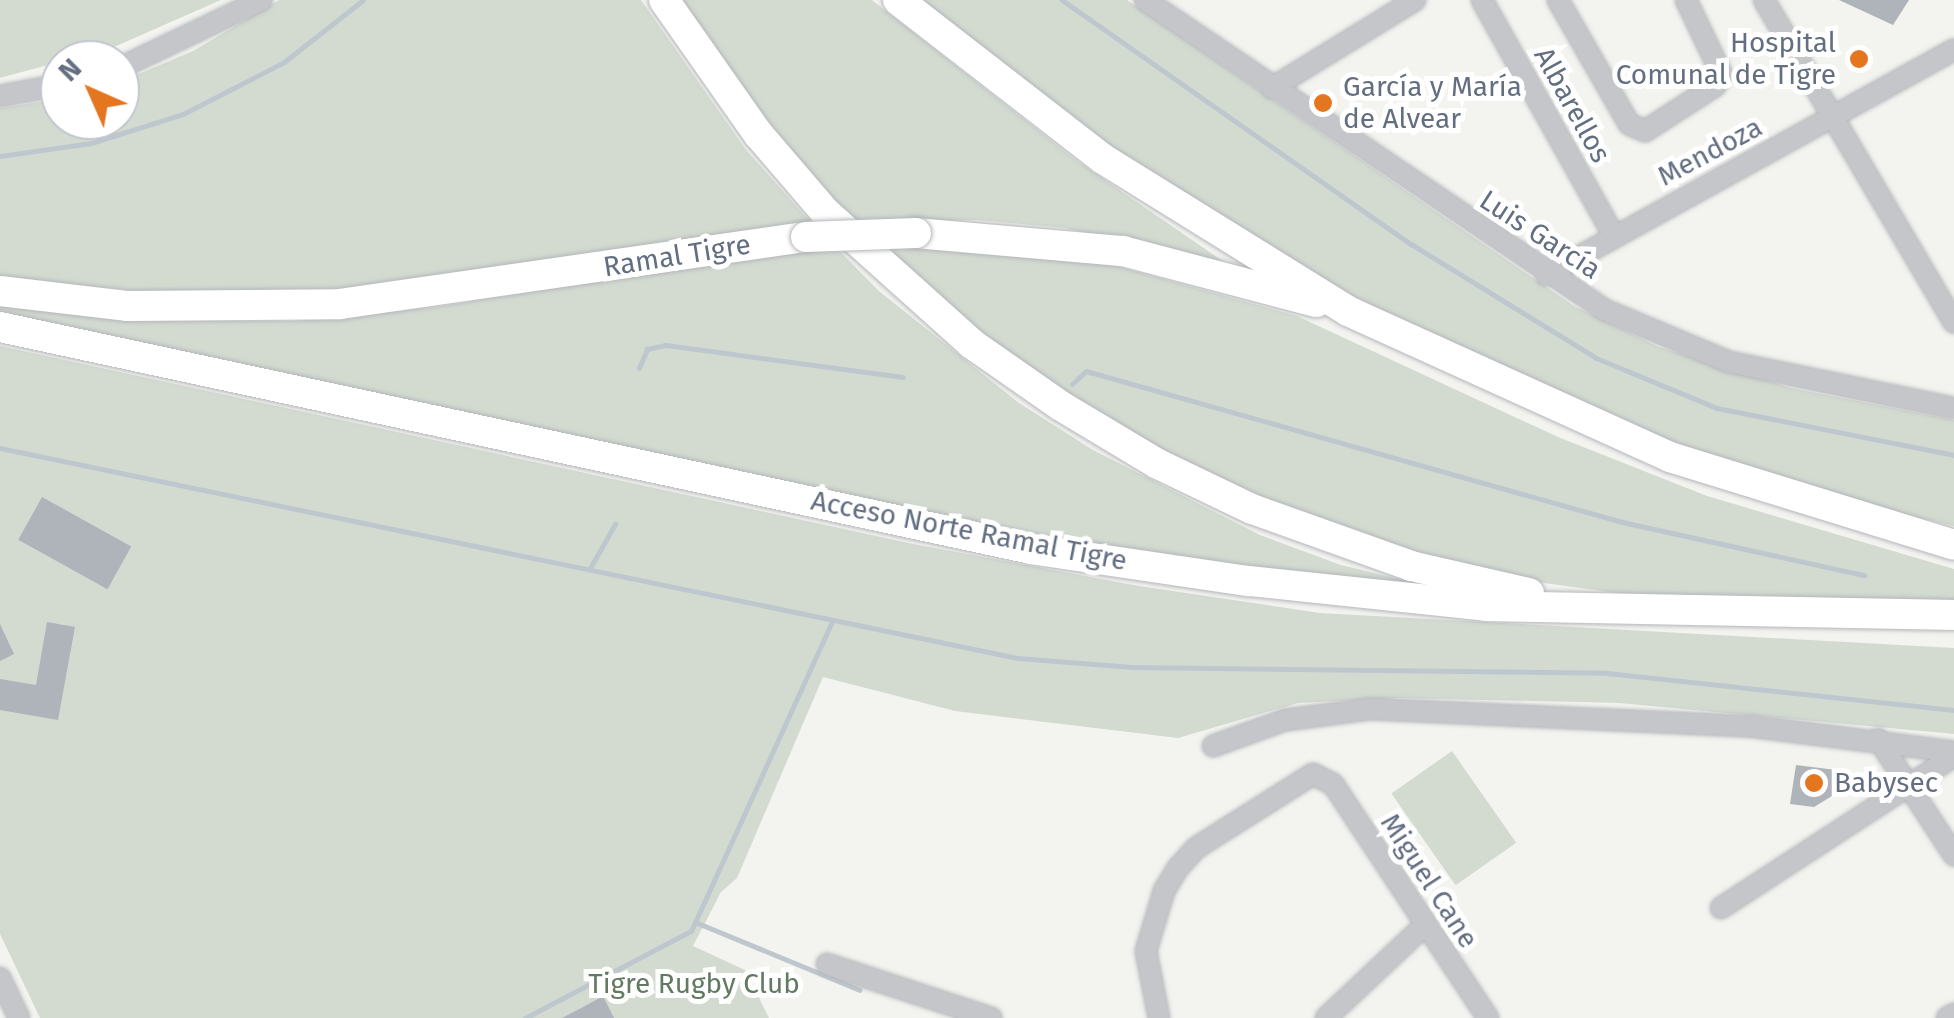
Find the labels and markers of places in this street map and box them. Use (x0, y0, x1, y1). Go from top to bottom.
place label: Hospital Comunal de Tigre (1616, 26, 1836, 92)
marker: Hospital Comunal de Tigre (1846, 46, 1872, 72)
place label: García y María de Alvear (1343, 70, 1522, 136)
marker: García y María de Alvear (1312, 92, 1334, 114)
place label: Babysec (1834, 766, 1938, 800)
marker: Babysec (1803, 772, 1825, 794)

